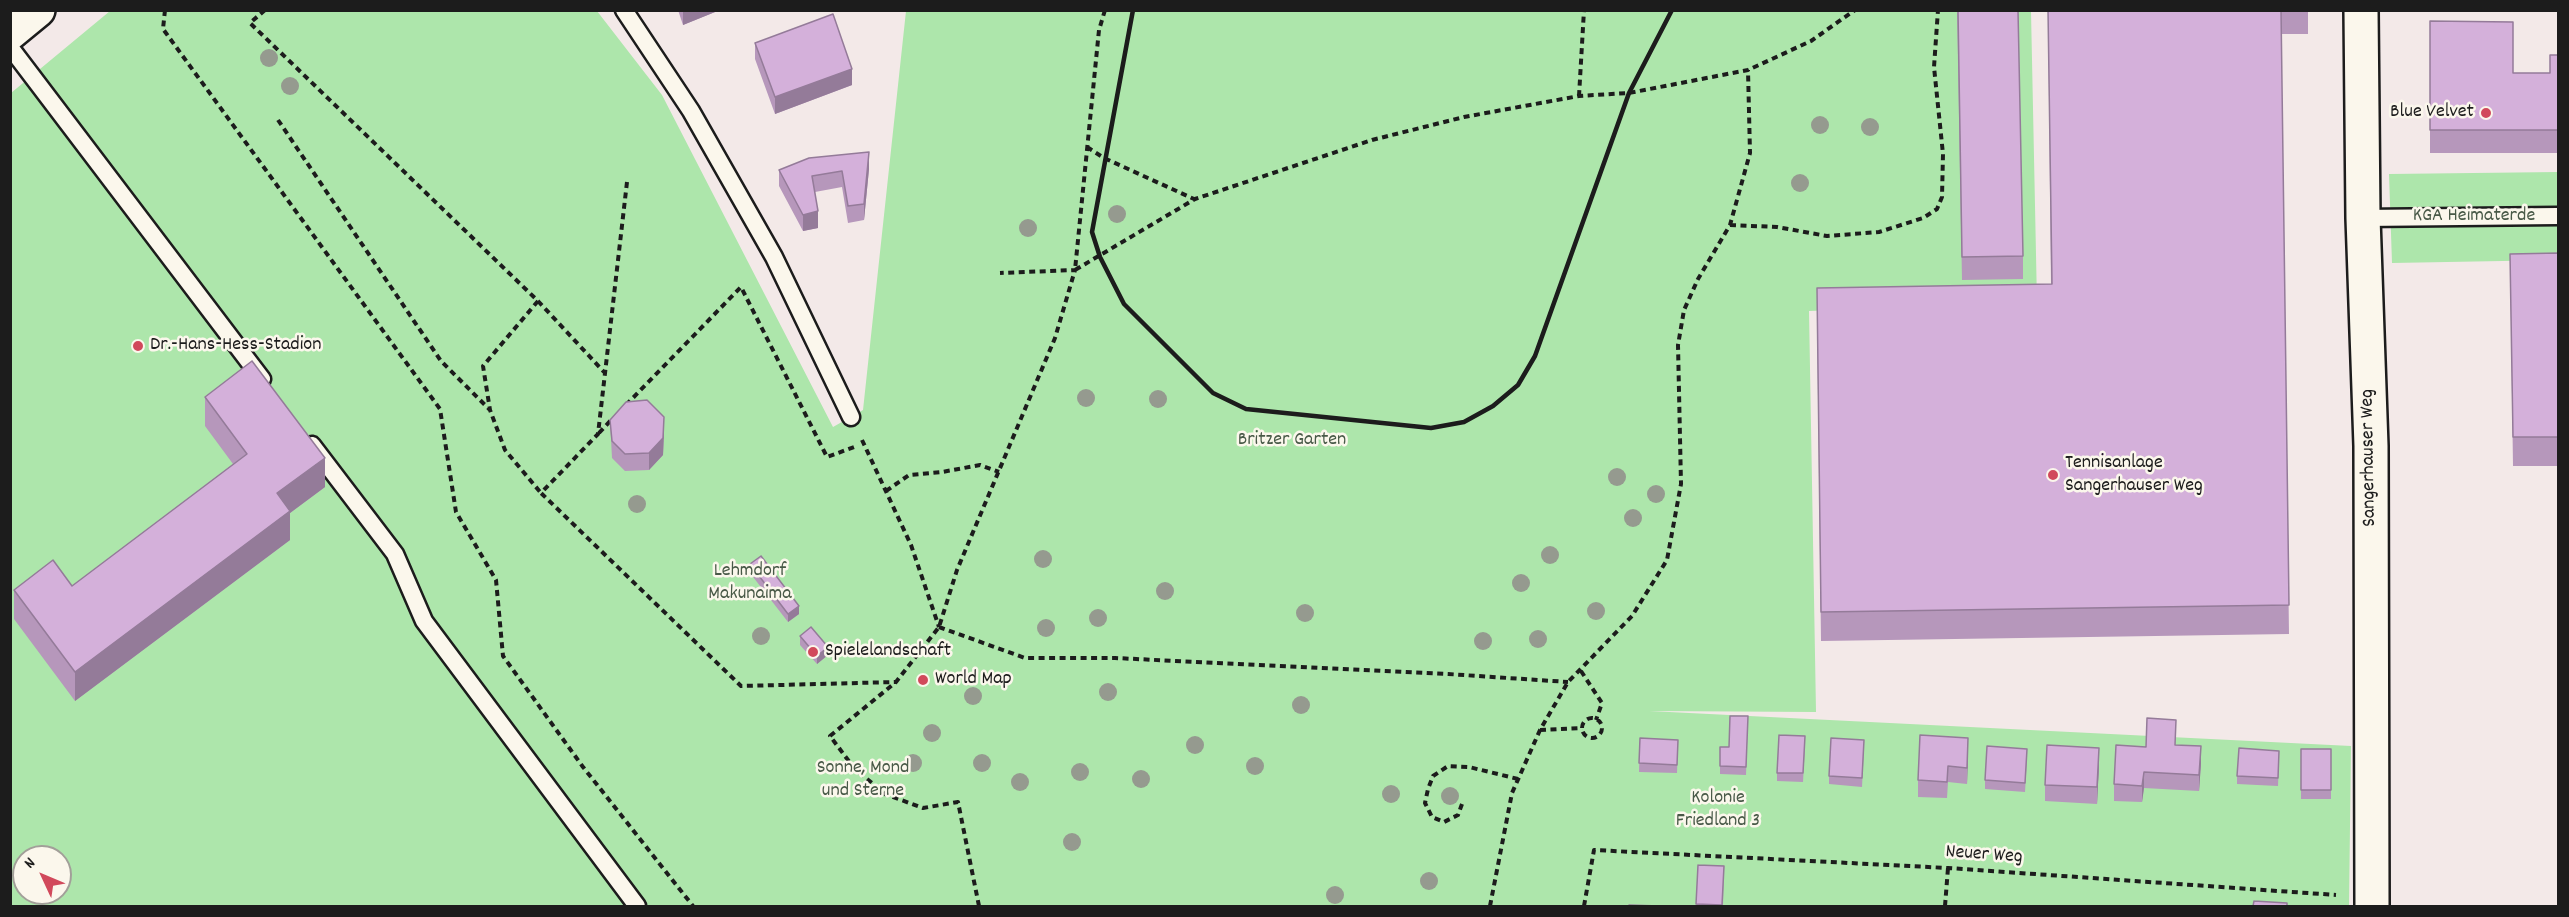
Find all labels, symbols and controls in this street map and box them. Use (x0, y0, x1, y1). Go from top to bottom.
place label: Blue Velvet (2390, 101, 2474, 125)
marker: Blue Velvet (2479, 106, 2493, 120)
park label: KGA Heimaterde (2413, 205, 2535, 229)
place label: Dr.-Hans-Hess-Stadion (150, 334, 321, 358)
marker: Dr.-Hans-Hess-Stadion (131, 339, 145, 353)
street label: Sangerhauser Weg (2357, 389, 2383, 527)
park label: Britzer Garten (1238, 429, 1346, 453)
place label: Tennisanlage Sangerhauser Weg (2065, 452, 2203, 499)
marker: Tennisanlage Sangerhauser Weg (2046, 468, 2060, 482)
park label: Lehmdorf Makunaima (708, 560, 792, 607)
place label: Spielelandschaft (825, 640, 951, 664)
marker: Spielelandschaft (806, 645, 820, 659)
place label: World Map (935, 668, 1012, 692)
marker: World Map (916, 673, 930, 687)
park label: Sonne, Mond und Sterne (817, 757, 909, 804)
park label: Kolonie Friedland 3 (1676, 787, 1760, 834)
street label: Neuer Weg (1945, 841, 2023, 871)
north arrow (12, 845, 72, 905)
text: N (19, 853, 41, 874)

